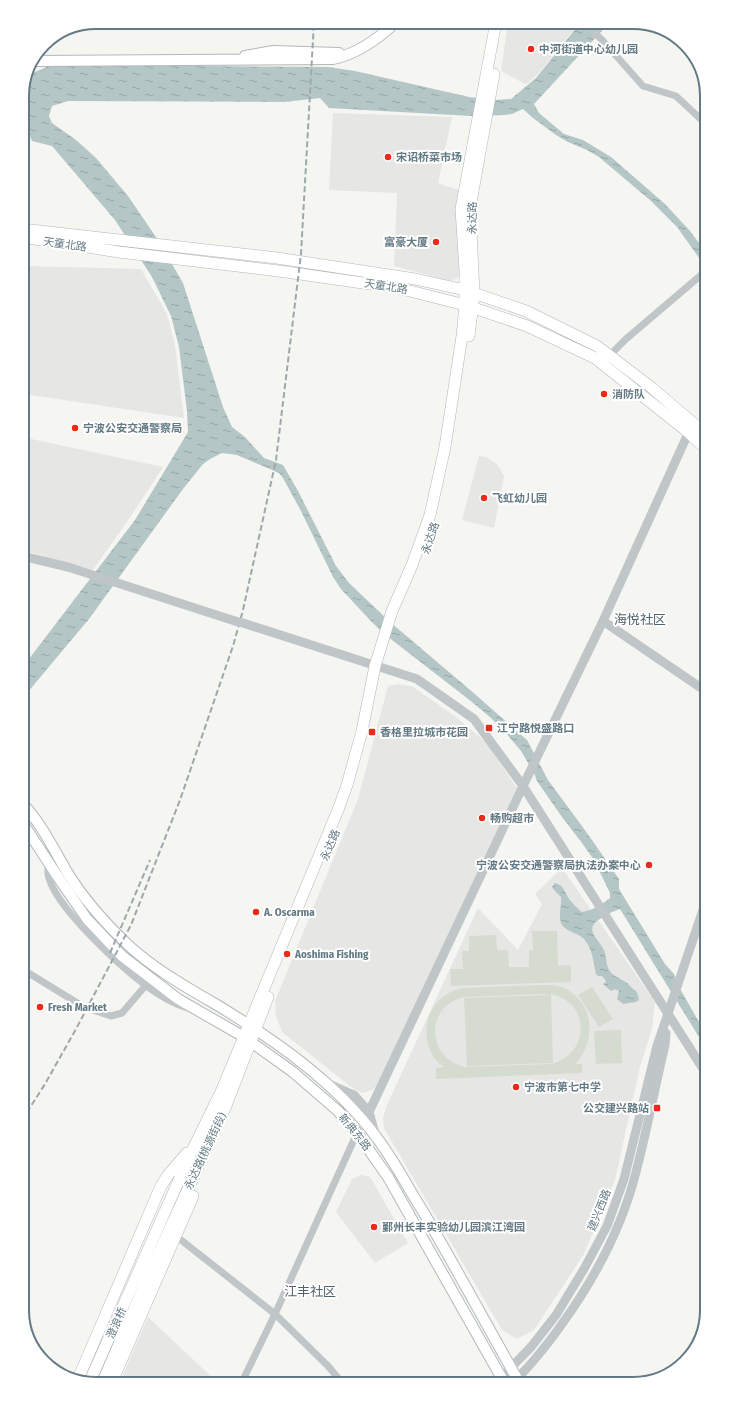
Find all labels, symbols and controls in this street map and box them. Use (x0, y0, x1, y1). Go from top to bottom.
place label: 中河街道中心幼儿园 (539, 43, 638, 56)
marker: 中河街道中心幼儿园 (526, 44, 536, 54)
place label: 宋诏桥菜市场 (396, 151, 462, 164)
marker: 宋诏桥菜市场 (383, 152, 393, 162)
street label: 永达路 (466, 201, 479, 235)
street label: 天童北路 (42, 235, 88, 254)
place label: 富豪大厦 (384, 236, 428, 249)
marker: 富豪大厦 (431, 237, 441, 247)
street label: 天童北路 (363, 277, 409, 296)
place label: 消防队 (612, 388, 645, 401)
marker: 消防队 (599, 389, 609, 399)
place label: 宁波公安交通警察局 (83, 422, 182, 435)
marker: 宁波公安交通警察局 (70, 423, 80, 433)
place label: 飞虹幼儿园 (492, 492, 547, 505)
marker: 飞虹幼儿园 (479, 493, 489, 503)
street label: 永达路 (419, 520, 442, 556)
district label: 海悦社区 (614, 612, 666, 627)
place label: 江宁路悦盛路口 (497, 722, 574, 735)
marker: 江宁路悦盛路口 (484, 723, 494, 733)
place label: 香格里拉城市花园 (380, 726, 468, 739)
marker: 香格里拉城市花园 (367, 727, 377, 737)
place label: 畅购超市 (490, 812, 534, 825)
marker: 畅购超市 (477, 813, 487, 823)
street label: 永达路 (318, 827, 343, 863)
place label: 宁波公安交通警察局执法办案中心 (476, 859, 641, 872)
marker: 宁波公安交通警察局执法办案中心 (644, 860, 654, 870)
place label: A. Oscarma (263, 906, 315, 919)
marker: A. Oscarma (251, 907, 261, 917)
place label: Aoshima Fishing (294, 948, 369, 961)
marker: Aoshima Fishing (282, 949, 292, 959)
place label: Fresh Market (48, 1001, 107, 1014)
marker: Fresh Market (35, 1002, 45, 1012)
place label: 宁波市第七中学 (524, 1081, 601, 1094)
marker: 宁波市第七中学 (511, 1082, 521, 1092)
place label: 公交建兴路站 (583, 1102, 649, 1115)
marker: 公交建兴路站 (652, 1103, 662, 1113)
street label: 永达路(桃源街段) (182, 1111, 229, 1192)
street label: 新典东路 (336, 1111, 374, 1154)
street label: 建兴西路 (585, 1187, 614, 1233)
place label: 鄞州长丰实验幼儿园滨江湾园 (382, 1221, 525, 1234)
marker: 鄞州长丰实验幼儿园滨江湾园 (369, 1222, 379, 1232)
district label: 江丰社区 (284, 1284, 336, 1299)
street label: 澄浪桥 (104, 1305, 129, 1341)

